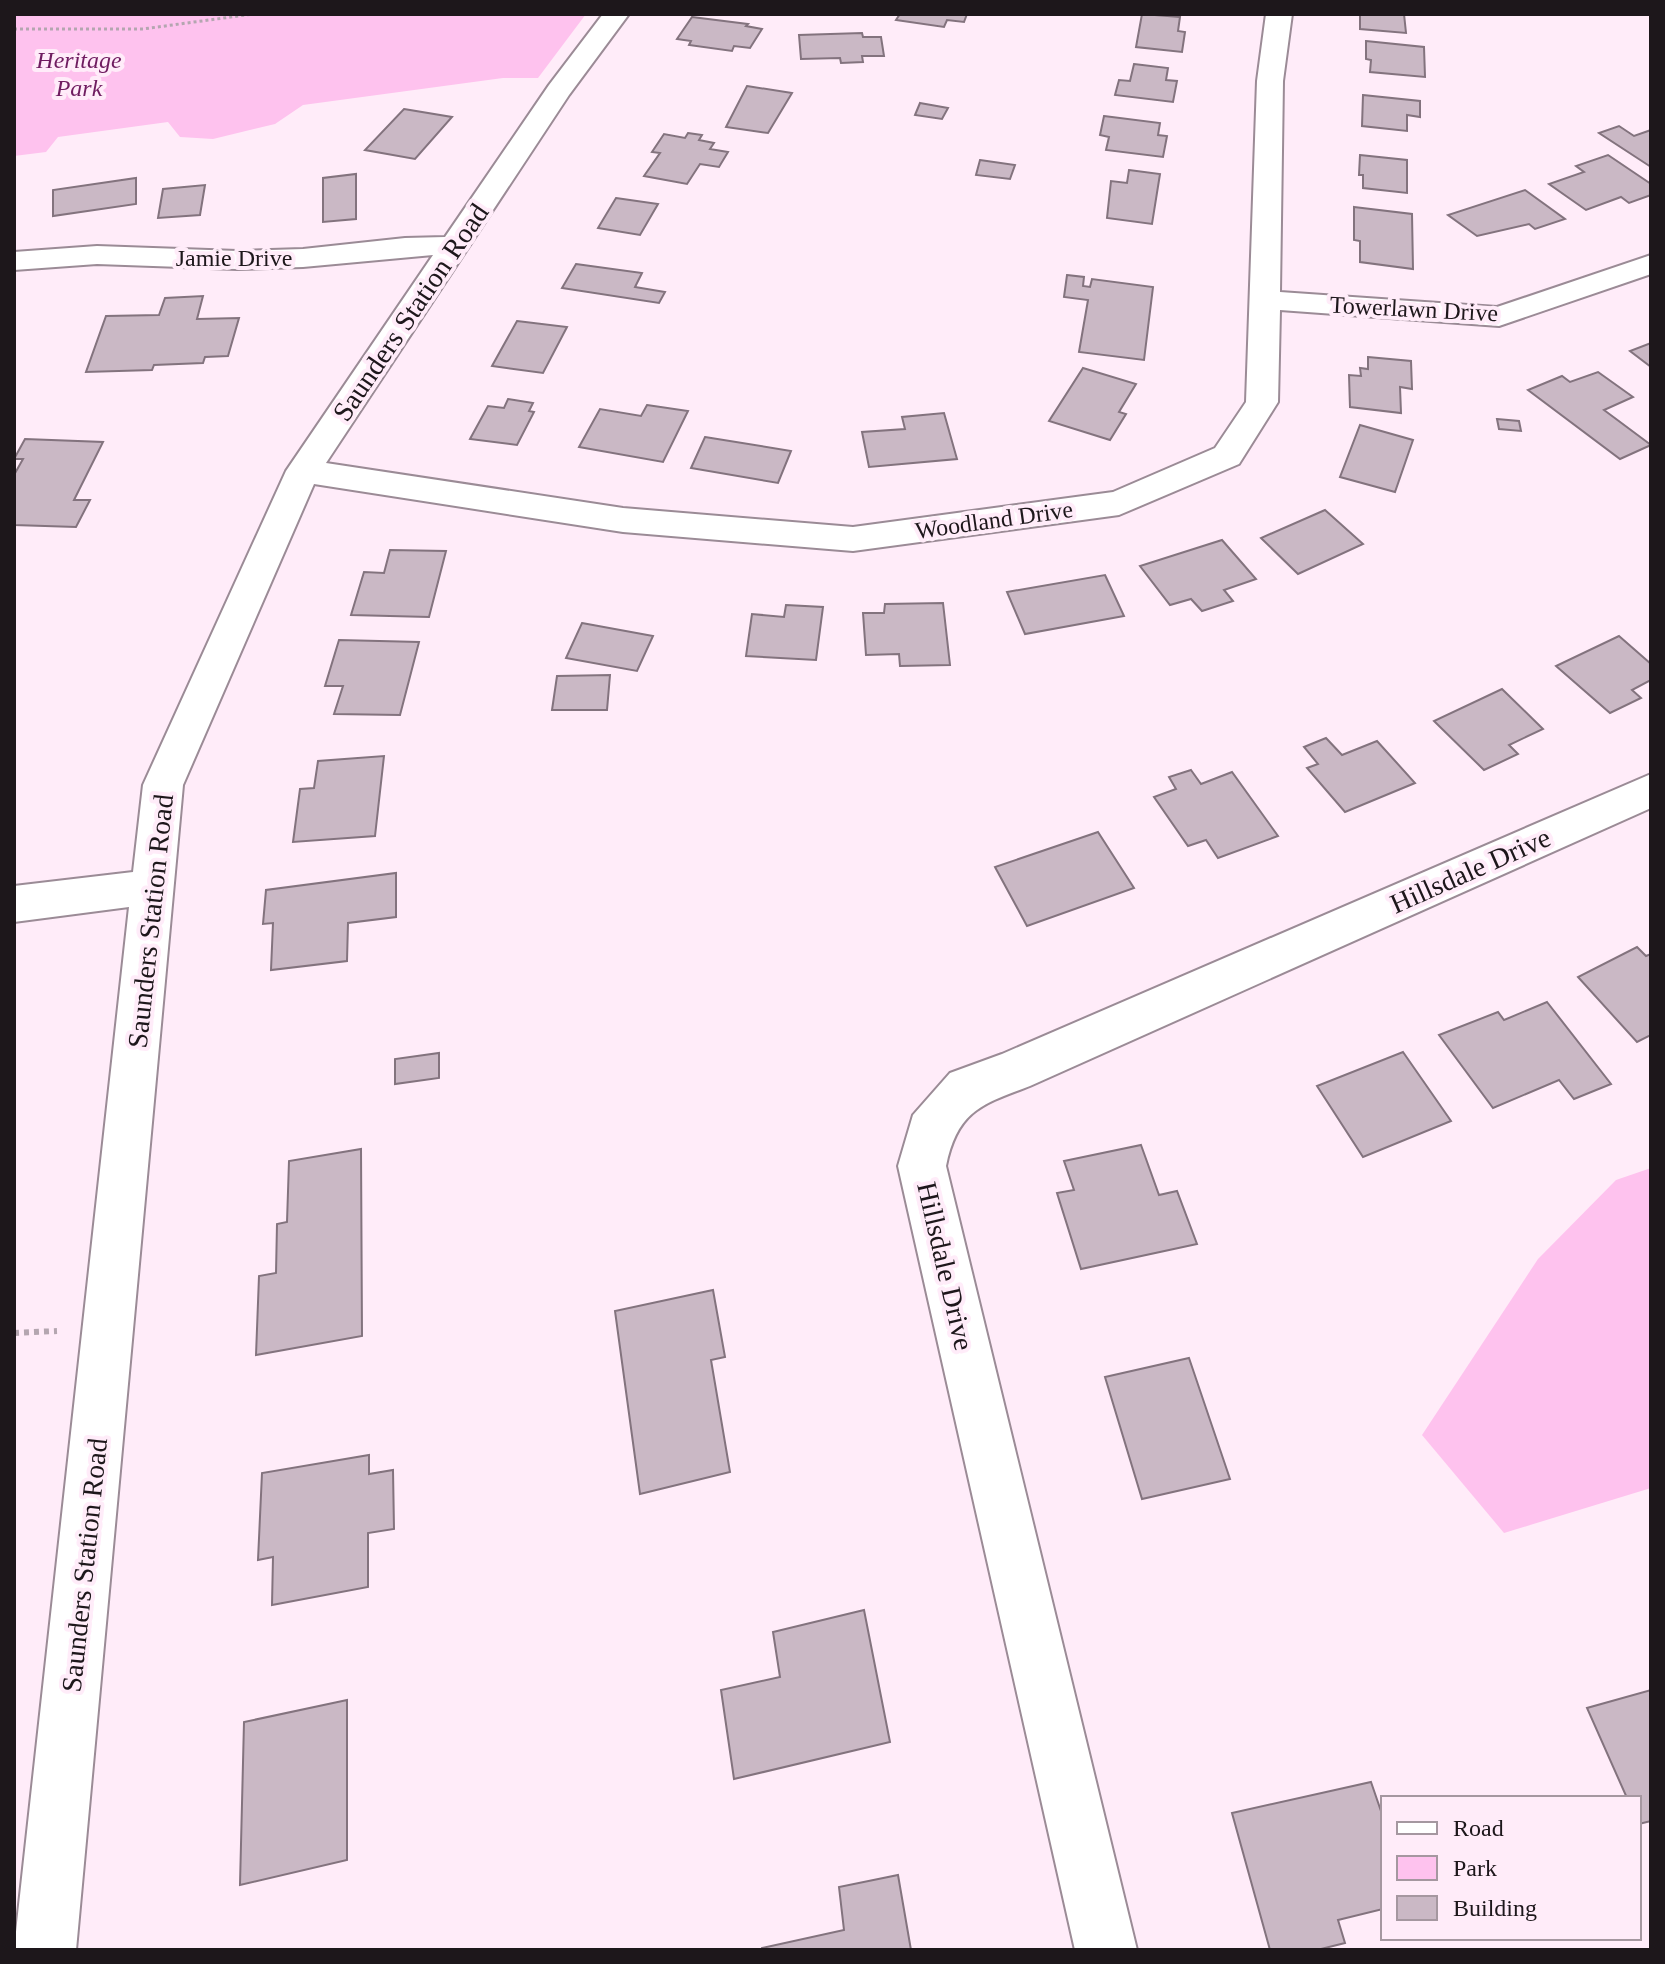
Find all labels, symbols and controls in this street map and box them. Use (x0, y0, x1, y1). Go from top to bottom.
park label: Heritage Park (35, 47, 122, 101)
street label: Saunders Station Road (326, 198, 495, 427)
street label: Jamie Drive (176, 245, 292, 271)
street label: Towerlawn Drive (1329, 292, 1499, 326)
street label: Woodland Drive (914, 496, 1074, 544)
street label: Saunders Station Road (122, 793, 179, 1050)
street label: Hillsdale Drive (1385, 821, 1555, 920)
street label: Hillsdale Drive (911, 1179, 980, 1353)
street label: Saunders Station Road (56, 1437, 113, 1694)
legend (1381, 1796, 1641, 1940)
text: Road (1453, 1815, 1504, 1841)
text: Park (1453, 1855, 1497, 1881)
text: Building (1453, 1895, 1537, 1921)

